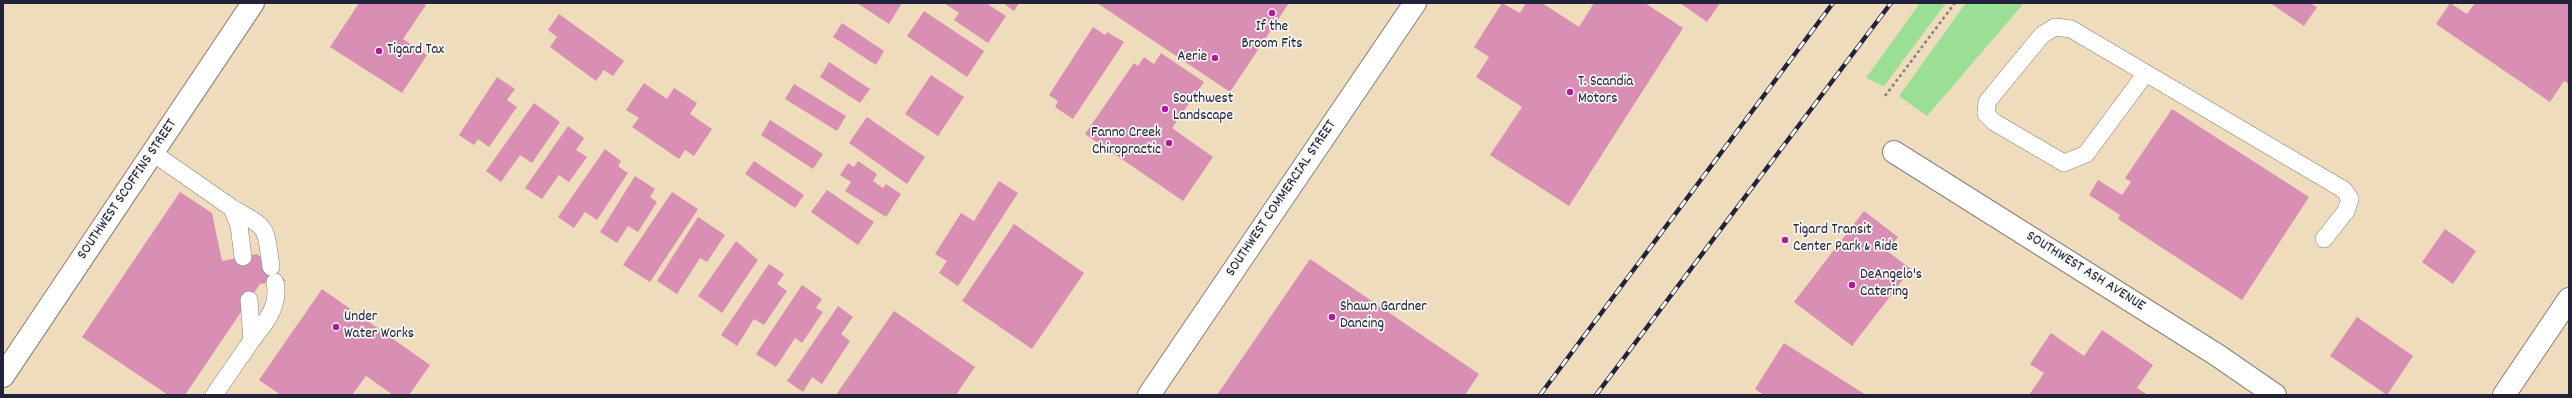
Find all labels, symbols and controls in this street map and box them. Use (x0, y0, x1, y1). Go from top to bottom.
marker: If the Broom Fits (1267, 8, 1277, 18)
place label: If the Broom Fits (1241, 19, 1303, 54)
place label: Tigard Tax (387, 42, 444, 60)
marker: Tigard Tax (374, 46, 384, 56)
place label: Aerie (1177, 49, 1207, 67)
marker: Aerie (1210, 53, 1220, 63)
place label: T. Scandia Motors (1578, 74, 1633, 109)
marker: T. Scandia Motors (1565, 87, 1575, 97)
place label: Southwest Landscape (1173, 91, 1233, 126)
marker: Southwest Landscape (1160, 104, 1170, 114)
street label: SOUTHWEST SCOFFINS STREET (74, 116, 182, 264)
street label: SOUTHWEST COMMERCIAL STREET (1223, 117, 1341, 281)
place label: Fanno Creek Chiropractic (1091, 125, 1161, 160)
marker: Fanno Creek Chiropractic (1164, 138, 1174, 148)
place label: Tigard Transit Center Park & Ride (1793, 222, 1898, 257)
street label: SOUTHWEST ASH AVENUE (2022, 228, 2148, 316)
marker: Tigard Transit Center Park & Ride (1780, 235, 1790, 245)
place label: DeAngelo's Catering (1860, 267, 1922, 302)
marker: DeAngelo's Catering (1847, 280, 1857, 290)
place label: Shawn Gardner Dancing (1340, 299, 1427, 334)
place label: Under Water Works (344, 309, 414, 344)
marker: Shawn Gardner Dancing (1327, 312, 1337, 322)
marker: Under Water Works (331, 322, 341, 332)

